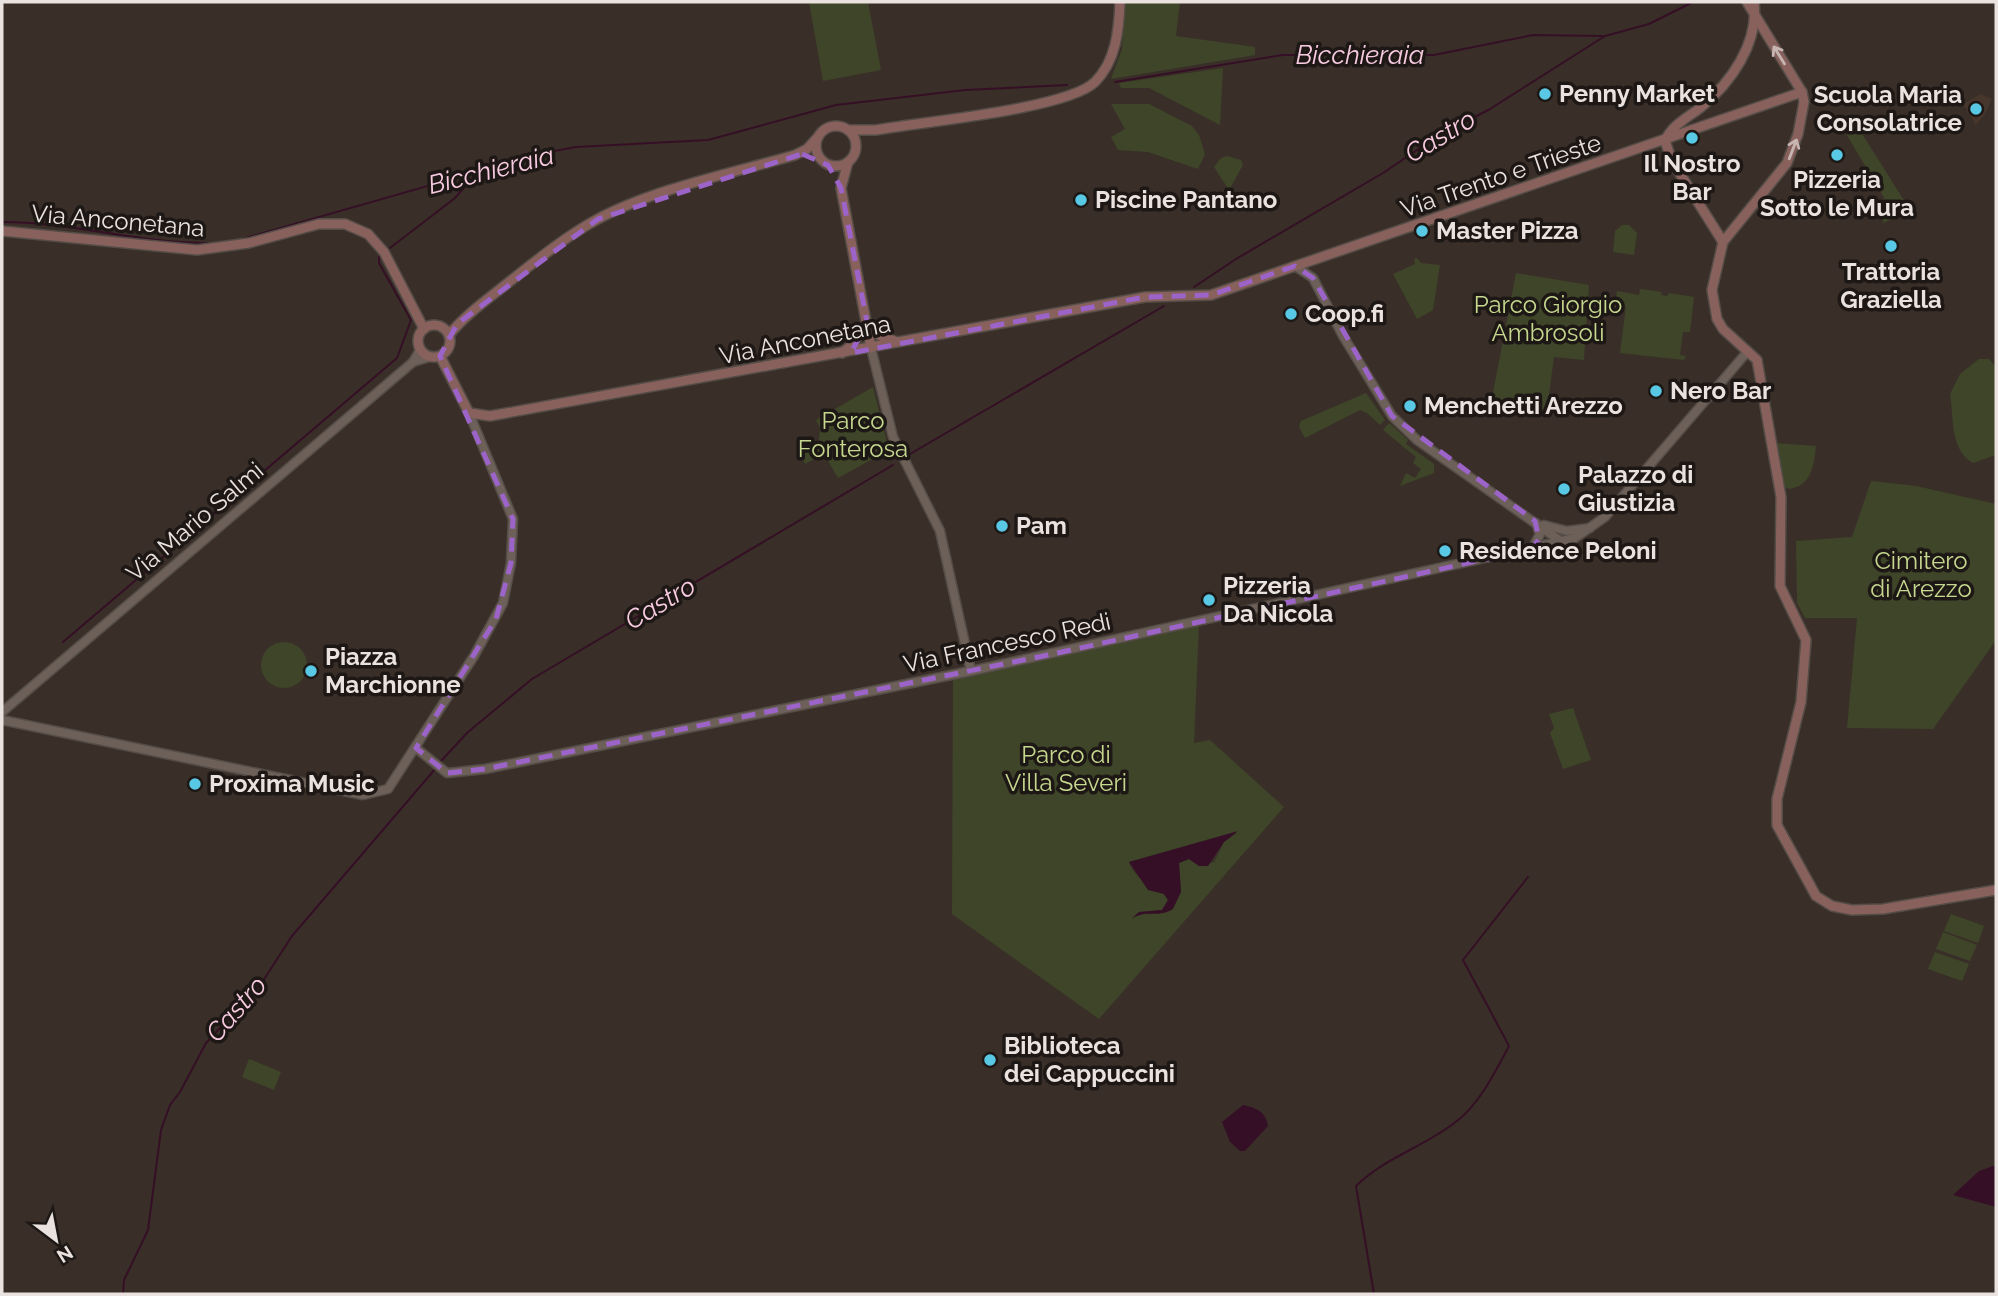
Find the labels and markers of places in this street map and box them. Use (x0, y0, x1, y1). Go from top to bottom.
place label: Penny Market (1559, 79, 1715, 108)
place label: Scuola Maria Consolatrice (1814, 80, 1962, 137)
marker: Penny Market (1537, 86, 1553, 102)
marker: Scuola Maria Consolatrice (1968, 101, 1984, 117)
marker: Il Nostro Bar (1684, 130, 1700, 146)
marker: Pizzeria Sotto le Mura (1829, 147, 1845, 163)
place label: Il Nostro Bar (1644, 149, 1740, 206)
place label: Pizzeria Sotto le Mura (1760, 165, 1914, 222)
place label: Piscine Pantano (1095, 185, 1277, 214)
marker: Piscine Pantano (1073, 192, 1089, 208)
place label: Master Pizza (1436, 216, 1579, 245)
marker: Master Pizza (1414, 223, 1430, 239)
marker: Trattoria Graziella (1883, 238, 1899, 254)
place label: Trattoria Graziella (1840, 257, 1942, 314)
place label: Coop.fi (1305, 299, 1385, 328)
marker: Coop.fi (1283, 306, 1299, 322)
place label: Nero Bar (1670, 376, 1771, 405)
marker: Nero Bar (1648, 383, 1664, 399)
place label: Menchetti Arezzo (1424, 391, 1623, 420)
marker: Menchetti Arezzo (1402, 398, 1418, 414)
place label: Palazzo di Giustizia (1578, 460, 1693, 517)
marker: Palazzo di Giustizia (1556, 481, 1572, 497)
place label: Pam (1016, 511, 1067, 540)
marker: Pam (994, 518, 1010, 534)
place label: Residence Peloni (1459, 536, 1657, 565)
marker: Residence Peloni (1437, 543, 1453, 559)
place label: Pizzeria Da Nicola (1223, 571, 1334, 628)
marker: Pizzeria Da Nicola (1201, 592, 1217, 608)
place label: Piazza Marchionne (325, 642, 461, 699)
marker: Piazza Marchionne (303, 663, 319, 679)
place label: Proxima Music (209, 769, 375, 798)
marker: Proxima Music (187, 776, 203, 792)
place label: Biblioteca dei Cappuccini (1004, 1031, 1175, 1088)
marker: Biblioteca dei Cappuccini (982, 1052, 998, 1068)

